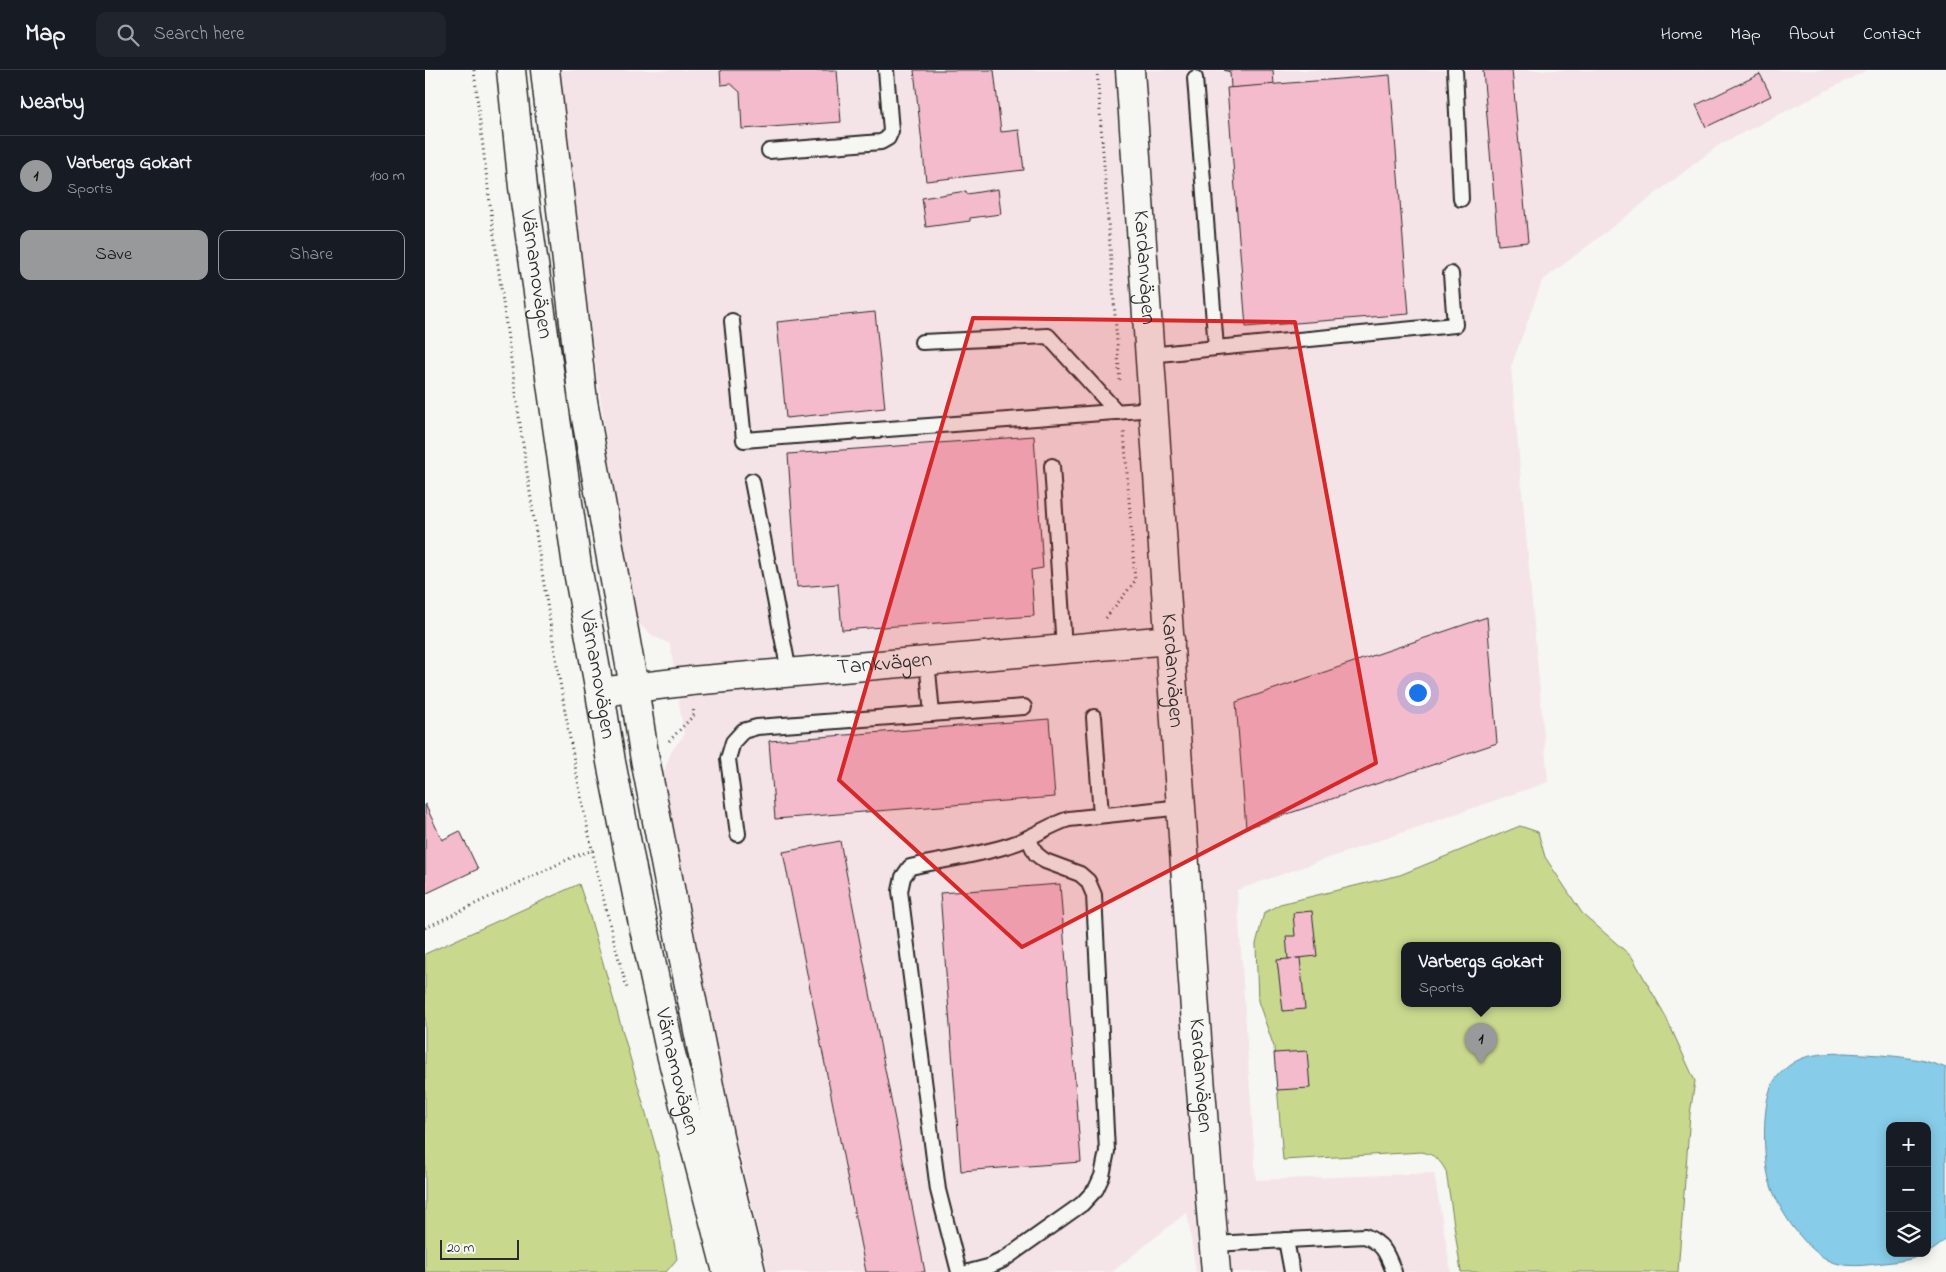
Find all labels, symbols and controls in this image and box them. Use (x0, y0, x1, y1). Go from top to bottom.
search box (96, 12, 446, 57)
text: Map (25, 17, 66, 52)
icon: search (114, 21, 142, 49)
text: Search here (154, 21, 245, 48)
text: Home (1661, 22, 1702, 48)
text: Map (1730, 22, 1761, 48)
text: About (1789, 22, 1835, 48)
text: Contact (1863, 22, 1921, 48)
text: Nearby (20, 88, 84, 118)
text: Varbergs Gokart (67, 150, 192, 177)
text: 1 (33, 164, 39, 188)
text: 100 m (370, 164, 405, 188)
text: Sports (67, 177, 113, 201)
street label: Värnamovägen (510, 207, 560, 341)
street label: Kardanvägen (1124, 209, 1164, 326)
button: Save (20, 230, 208, 280)
button: Share (218, 230, 405, 280)
street label: Värnamovägen (569, 607, 623, 741)
street label: Kardanvägen (1152, 612, 1191, 729)
street label: Tankvägen (836, 644, 933, 684)
your location (1405, 680, 1431, 706)
popup (1401, 942, 1561, 1007)
text: Varbergs Gokart (1419, 949, 1543, 976)
text: Sports (1419, 976, 1464, 1000)
street label: Värnamovägen (645, 1004, 707, 1139)
street label: Kardanvägen (1180, 1017, 1221, 1134)
pin: 1 (1465, 1023, 1497, 1064)
map controls (1886, 1122, 1931, 1257)
button: + (1886, 1122, 1931, 1167)
button: − (1886, 1167, 1931, 1212)
button: layers (1886, 1212, 1931, 1257)
scale bar (440, 1237, 519, 1260)
text: 20 m (447, 1238, 474, 1259)

